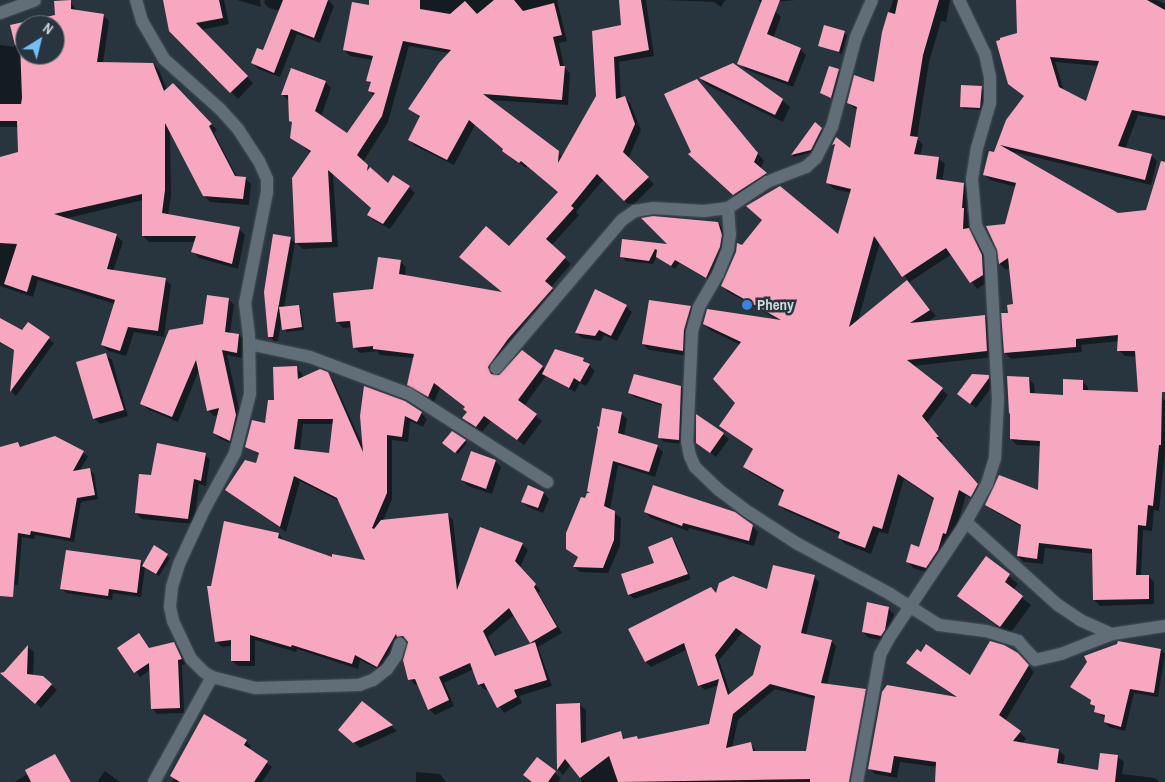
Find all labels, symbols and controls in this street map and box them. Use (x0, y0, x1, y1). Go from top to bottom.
north arrow (15, 15, 65, 65)
text: N (40, 19, 57, 38)
place label: Pheny (757, 296, 794, 314)
marker: Pheny (741, 299, 753, 311)

